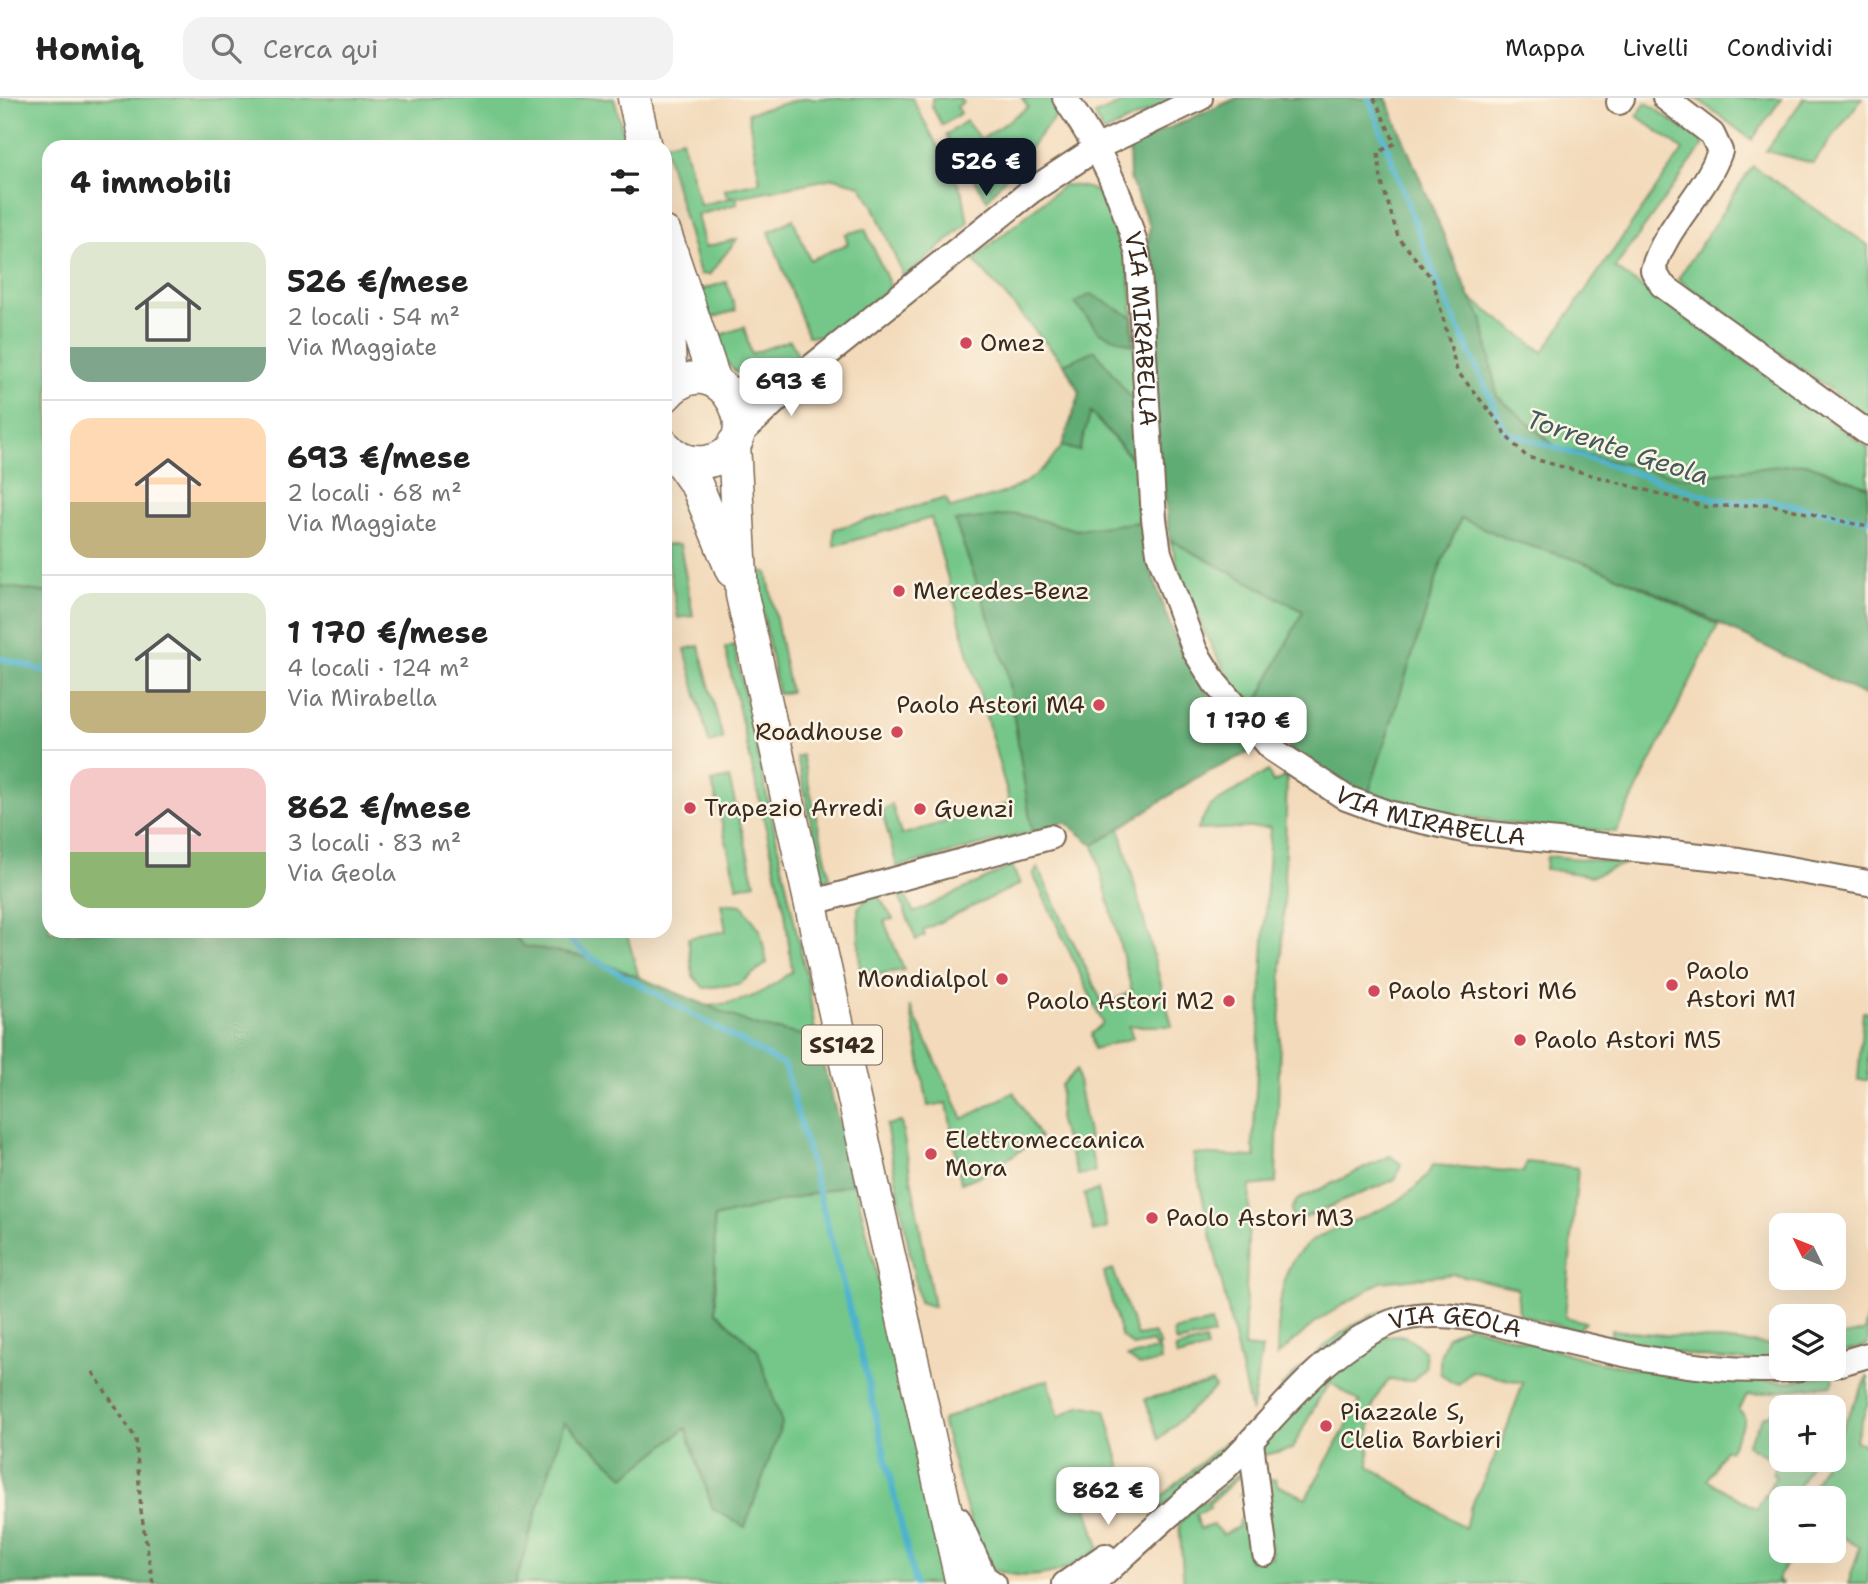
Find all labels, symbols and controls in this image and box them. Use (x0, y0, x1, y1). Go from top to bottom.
search box (183, 17, 673, 80)
text: Homiq (35, 26, 141, 71)
icon: search (207, 29, 245, 67)
text: Cerca qui (263, 31, 378, 66)
text: Mappa (1505, 32, 1585, 64)
text: Livelli (1623, 32, 1689, 64)
text: Condividi (1727, 32, 1833, 64)
pin: 526 € (937, 139, 1035, 198)
text: 526 € (951, 146, 1021, 176)
text: 4 immobili (70, 162, 232, 203)
icon: filters (606, 163, 644, 201)
street label: VIA MIRABELLA (1116, 228, 1164, 427)
text: 526 €/mese (287, 261, 469, 302)
icon: home (126, 270, 210, 354)
text: 2 locali · 54 m² (287, 302, 460, 332)
place label: Omez (980, 327, 1045, 359)
text: Via Maggiate (287, 332, 437, 362)
marker: Omez (958, 335, 974, 351)
pin: 693 € (742, 358, 840, 418)
text: 693 € (755, 366, 827, 396)
water label: Torrente Geola (1522, 401, 1714, 493)
text: 693 €/mese (287, 437, 471, 478)
icon: home (126, 446, 210, 530)
text: 2 locali · 68 m² (287, 478, 462, 508)
text: Via Maggiate (287, 508, 437, 538)
place label: Mercedes-Benz (913, 575, 1090, 607)
marker: Mercedes-Benz (891, 583, 907, 599)
text: 1 170 €/mese (287, 612, 488, 653)
icon: home (126, 621, 210, 705)
text: 4 locali · 124 m² (287, 653, 470, 683)
text: Via Mirabella (287, 683, 437, 713)
place label: Paolo Astori M4 (896, 689, 1085, 721)
marker: Paolo Astori M4 (1091, 697, 1107, 713)
pin: 1 170 € (1183, 698, 1313, 757)
text: 1 170 € (1206, 705, 1290, 735)
place label: Roadhouse (755, 716, 883, 748)
marker: Roadhouse (889, 724, 905, 740)
street label: VIA MIRABELLA (1328, 779, 1527, 854)
text: 862 €/mese (287, 787, 471, 828)
place label: Trapezio Arredi (704, 792, 884, 824)
place label: Guenzi (934, 793, 1014, 825)
icon: home (126, 796, 210, 880)
marker: Trapezio Arredi (682, 800, 698, 816)
marker: Guenzi (912, 801, 928, 817)
text: 3 locali · 83 m² (287, 828, 461, 858)
text: Via Geola (287, 858, 396, 888)
place label: Paolo Astori M1 (1686, 955, 1797, 1015)
place label: Mondialpol (857, 963, 989, 995)
marker: Mondialpol (994, 971, 1010, 987)
place label: Paolo Astori M6 (1388, 975, 1578, 1007)
marker: Paolo Astori M1 (1664, 977, 1680, 993)
marker: Paolo Astori M6 (1366, 983, 1382, 999)
place label: Paolo Astori M2 (1026, 985, 1215, 1017)
marker: Paolo Astori M2 (1221, 993, 1237, 1009)
place label: Paolo Astori M5 (1534, 1024, 1721, 1056)
road number: SS142 (802, 1026, 882, 1064)
marker: Paolo Astori M5 (1512, 1032, 1528, 1048)
place label: Elettromeccanica Mora (945, 1124, 1144, 1184)
marker: Elettromeccanica Mora (923, 1146, 939, 1162)
place label: Paolo Astori M3 (1166, 1202, 1355, 1234)
marker: Paolo Astori M3 (1144, 1210, 1160, 1226)
north arrow (1769, 1213, 1846, 1290)
map controls (1769, 1213, 1846, 1563)
street label: VIA GEOLA (1385, 1299, 1525, 1345)
button: layers (1769, 1304, 1846, 1381)
button: + (1769, 1395, 1846, 1472)
place label: Piazzale S, Clelia Barbieri (1340, 1396, 1502, 1456)
marker: Piazzale S, Clelia Barbieri (1318, 1418, 1334, 1434)
pin: 862 € (1059, 1468, 1157, 1527)
text: 862 € (1072, 1475, 1144, 1505)
button: − (1769, 1486, 1846, 1563)

